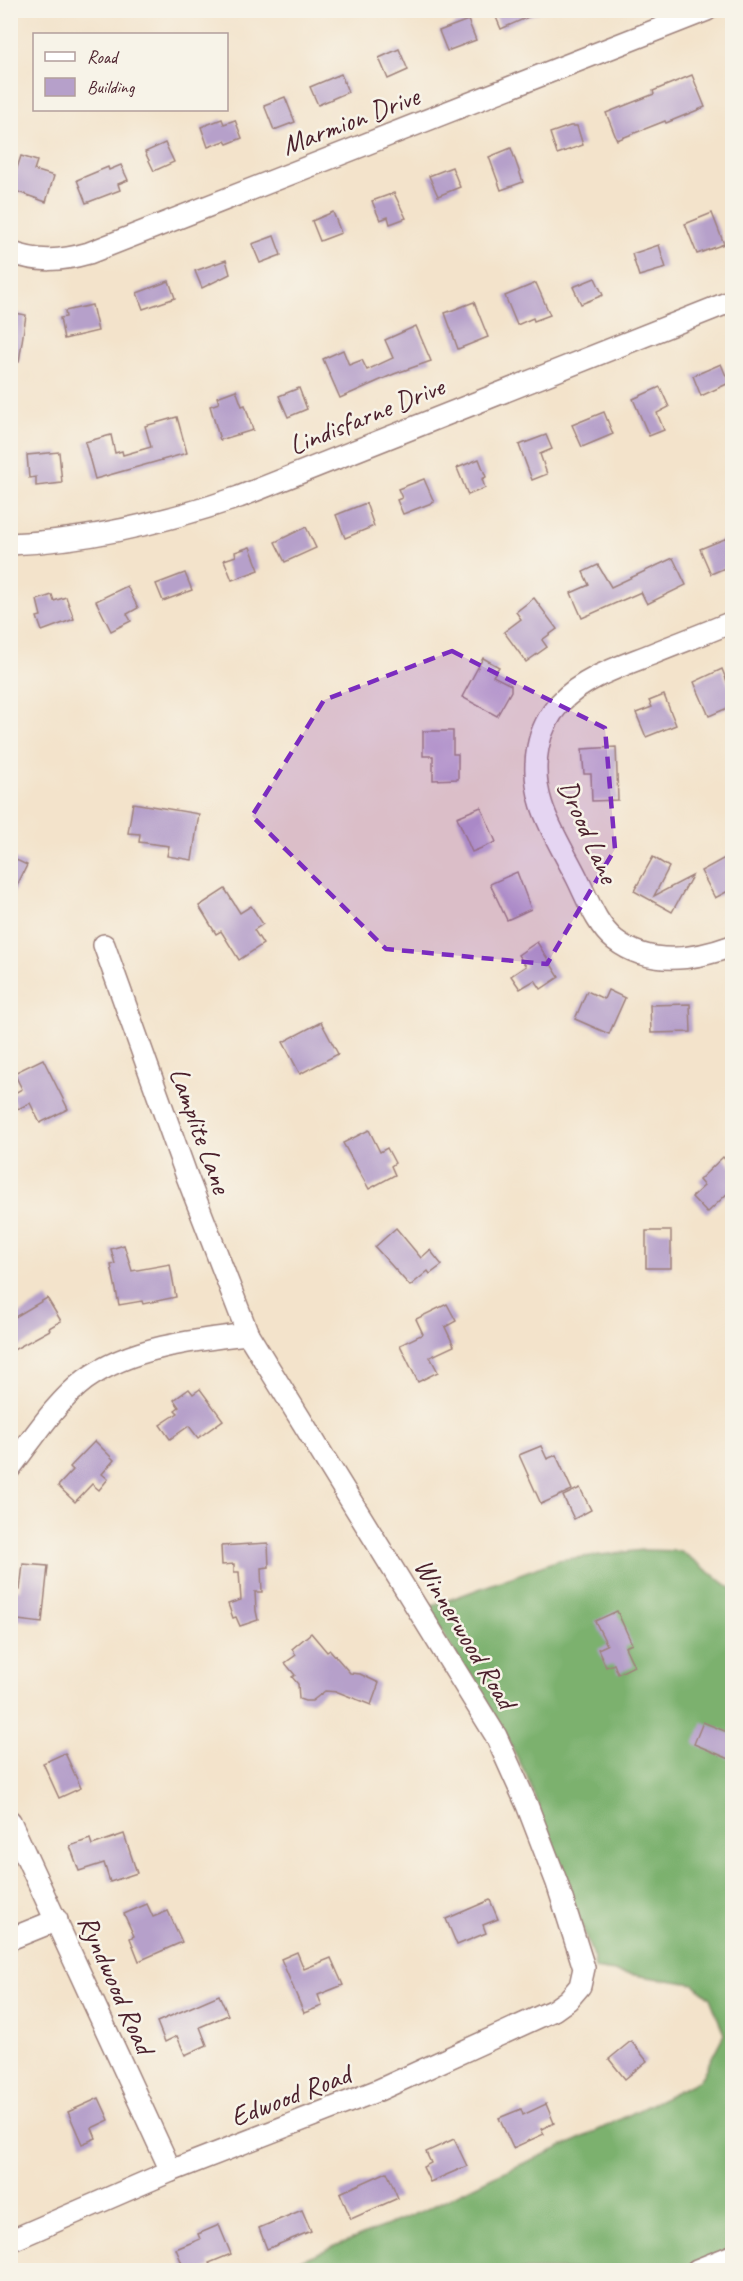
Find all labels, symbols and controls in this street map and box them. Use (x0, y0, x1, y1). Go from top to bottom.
legend (33, 33, 228, 111)
text: Road (87, 46, 120, 68)
text: Building (87, 76, 136, 98)
street label: Marmion Drive (277, 78, 426, 163)
street label: Lindisfarne Drive (284, 368, 451, 462)
street label: Drood Lane (550, 774, 628, 890)
street label: Lamplite Lane (162, 1062, 240, 1200)
street label: Winnerwood Road (407, 1551, 526, 1718)
street label: Ryndwood Road (70, 1909, 164, 2063)
street label: Edwood Road (225, 2055, 359, 2134)

